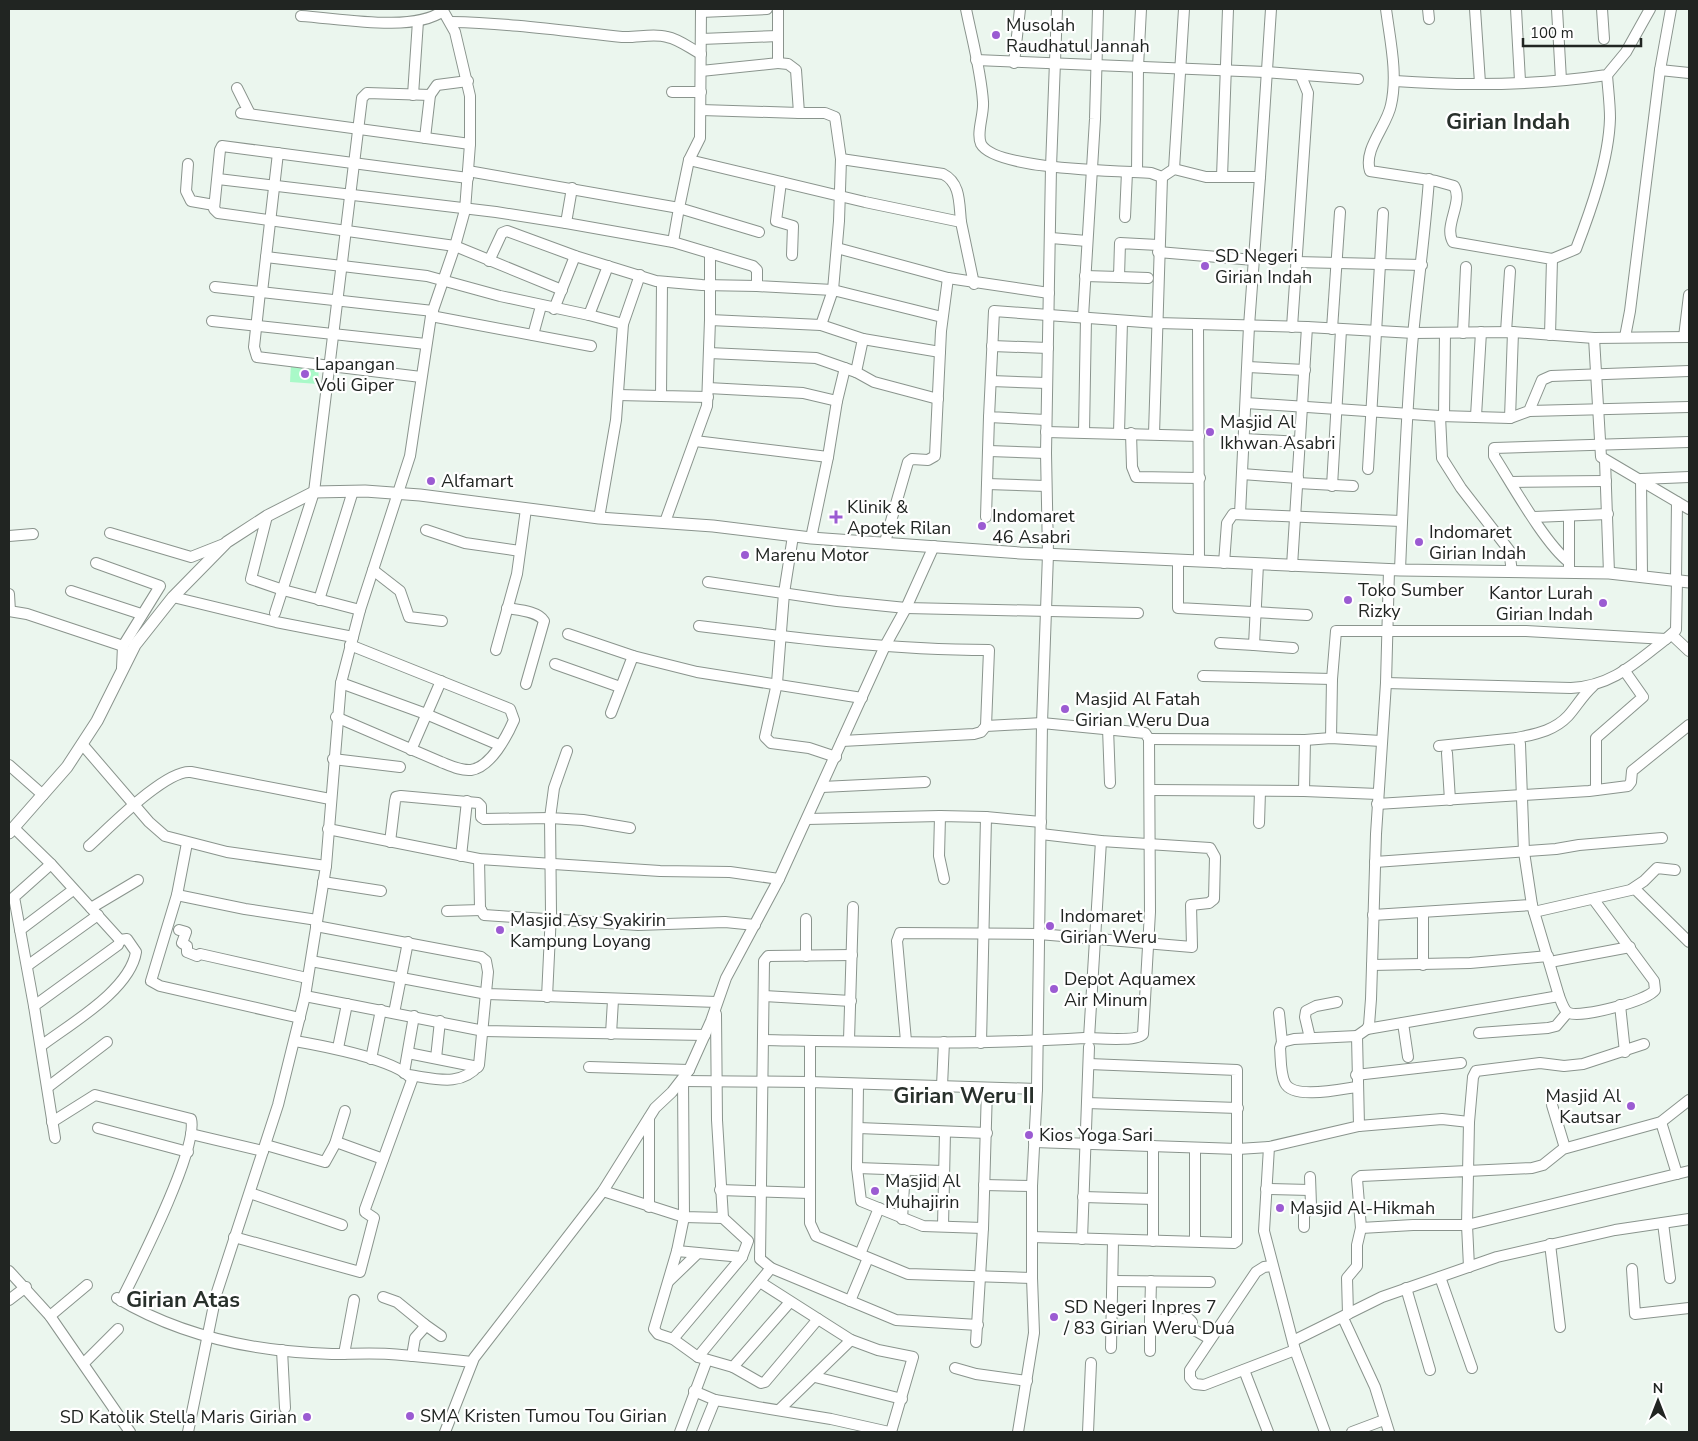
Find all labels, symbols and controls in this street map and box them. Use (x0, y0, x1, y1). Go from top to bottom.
place label: Musolah Raudhatul Jannah (1006, 13, 1150, 58)
scale bar (1523, 15, 1640, 47)
text: 100 m (1530, 23, 1574, 43)
marker: Musolah Raudhatul Jannah (990, 29, 1002, 41)
district label: Girian Indah (1446, 107, 1570, 137)
place label: SD Negeri Girian Indah (1215, 244, 1312, 289)
marker: SD Negeri Girian Indah (1199, 260, 1211, 272)
place label: Lapangan Voli Giper (314, 352, 395, 397)
marker: Lapangan Voli Giper (299, 368, 311, 380)
place label: Masjid Al Ikhwan Asabri (1220, 410, 1335, 455)
marker: Masjid Al Ikhwan Asabri (1204, 426, 1216, 438)
place label: Alfamart (441, 469, 514, 493)
marker: Alfamart (425, 475, 437, 487)
place label: Klinik & Apotek Rilan (847, 495, 951, 540)
place label: Indomaret 46 Asabri (992, 504, 1075, 549)
marker: Klinik & Apotek Rilan (829, 510, 843, 524)
marker: Indomaret 46 Asabri (976, 520, 988, 532)
place label: Indomaret Girian Indah (1429, 520, 1526, 565)
marker: Indomaret Girian Indah (1413, 536, 1425, 548)
place label: Marenu Motor (755, 543, 869, 567)
marker: Marenu Motor (739, 549, 751, 561)
place label: Toko Sumber Rizky (1358, 578, 1465, 623)
place label: Kantor Lurah Girian Indah (1489, 581, 1593, 626)
marker: Toko Sumber Rizky (1342, 594, 1354, 606)
marker: Kantor Lurah Girian Indah (1597, 597, 1609, 609)
place label: Masjid Al Fatah Girian Weru Dua (1075, 687, 1210, 732)
marker: Masjid Al Fatah Girian Weru Dua (1059, 703, 1071, 715)
place label: Indomaret Girian Weru (1060, 904, 1157, 949)
place label: Masjid Asy Syakirin Kampung Loyang (510, 908, 666, 953)
marker: Indomaret Girian Weru (1044, 920, 1056, 932)
marker: Masjid Asy Syakirin Kampung Loyang (494, 924, 506, 936)
place label: Depot Aquamex Air Minum (1064, 967, 1196, 1012)
marker: Depot Aquamex Air Minum (1048, 983, 1060, 995)
district label: Girian Weru II (893, 1081, 1035, 1111)
place label: Masjid Al Kautsar (1545, 1084, 1622, 1129)
marker: Masjid Al Kautsar (1625, 1100, 1637, 1112)
place label: Kios Yoga Sari (1039, 1123, 1153, 1147)
marker: Kios Yoga Sari (1023, 1129, 1035, 1141)
place label: Masjid Al Muhajirin (885, 1169, 961, 1214)
marker: Masjid Al Muhajirin (869, 1185, 881, 1197)
place label: Masjid Al-Hikmah (1290, 1196, 1435, 1220)
marker: Masjid Al-Hikmah (1274, 1202, 1286, 1214)
district label: Girian Atas (126, 1285, 240, 1315)
place label: SD Negeri Inpres 7 / 83 Girian Weru Dua (1063, 1295, 1235, 1340)
marker: SD Negeri Inpres 7 / 83 Girian Weru Dua (1048, 1311, 1060, 1323)
north arrow (1633, 1376, 1683, 1426)
text: N (1653, 1379, 1663, 1398)
place label: SMA Kristen Tumou Tou Girian (420, 1404, 667, 1428)
place label: SD Katolik Stella Maris Girian (60, 1405, 297, 1429)
marker: SMA Kristen Tumou Tou Girian (404, 1410, 416, 1422)
marker: SD Katolik Stella Maris Girian (301, 1411, 313, 1423)

